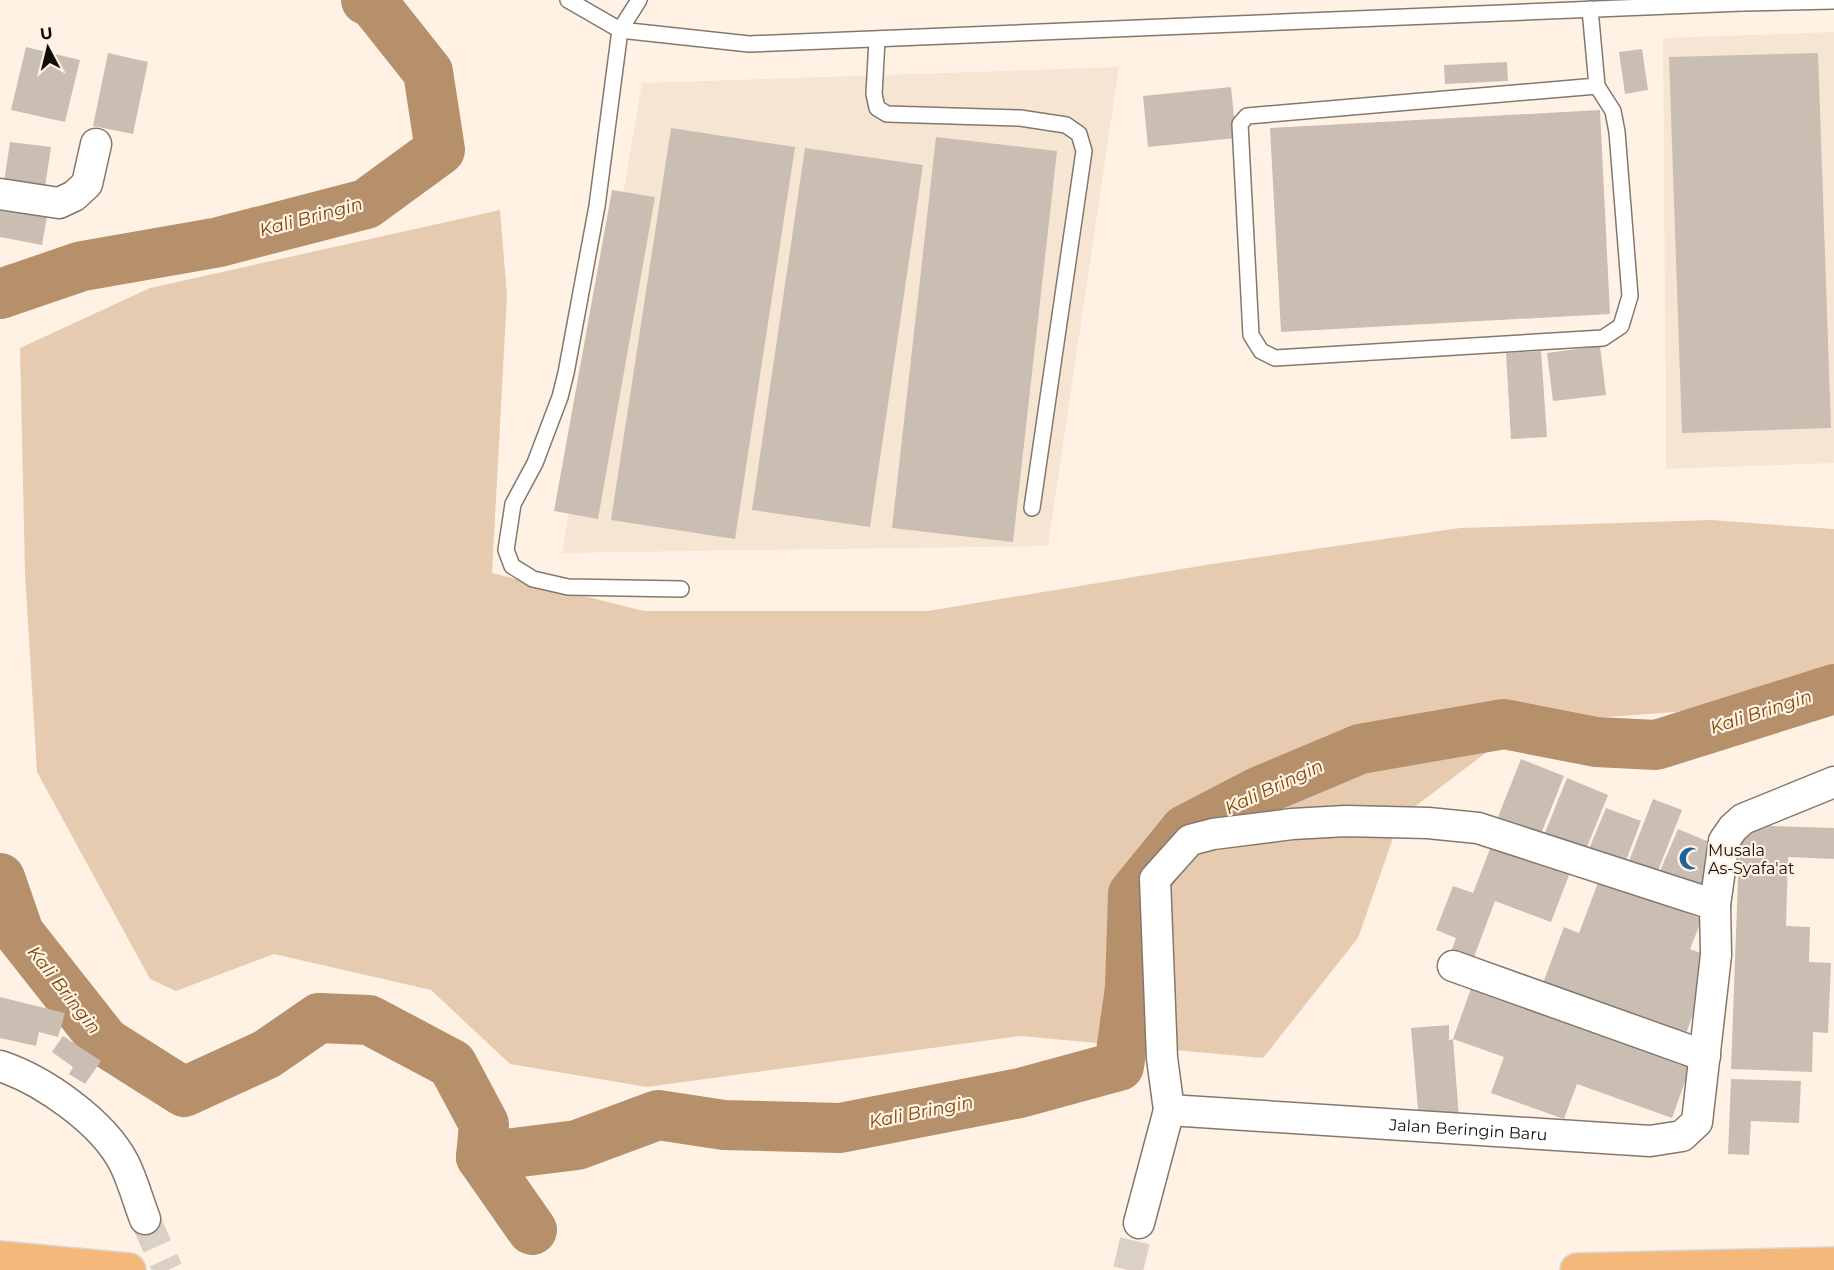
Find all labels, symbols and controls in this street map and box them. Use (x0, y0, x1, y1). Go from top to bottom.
north arrow (18, 18, 78, 78)
text: U (39, 23, 54, 44)
water label: Kali Bringin (257, 193, 365, 241)
water label: Kali Bringin (1707, 685, 1815, 739)
water label: Kali Bringin (1221, 755, 1327, 819)
place label: Musala As-Syafa'at (1708, 841, 1795, 878)
mosque icon: Musala As-Syafa'at (1677, 846, 1703, 872)
water label: Kali Bringin (23, 941, 105, 1039)
water label: Kali Bringin (867, 1091, 975, 1133)
street label: Jalan Beringin Baru (1388, 1115, 1548, 1144)

